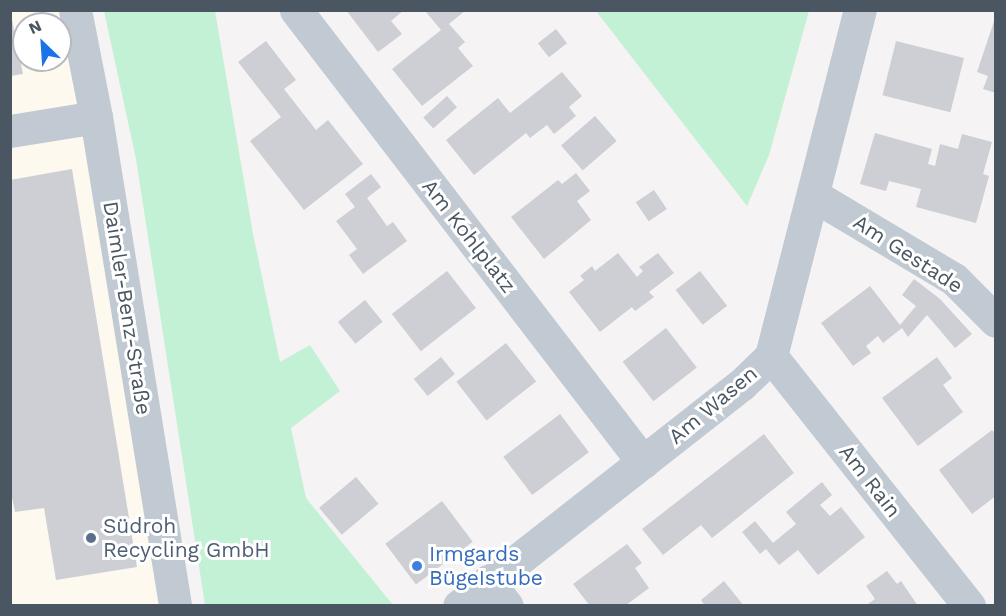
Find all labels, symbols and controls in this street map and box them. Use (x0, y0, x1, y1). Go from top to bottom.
north arrow (12, 12, 72, 72)
text: N (26, 16, 44, 38)
street label: Am Kohlplatz (417, 174, 521, 298)
street label: Daimler-Benz-Straße (98, 200, 156, 416)
street label: Am Gestade (849, 209, 967, 299)
street label: Am Wasen (663, 360, 763, 450)
street label: Am Rain (834, 440, 906, 522)
place label: Südroh Recycling GmbH (103, 513, 270, 563)
marker: Südroh Recycling GmbH (84, 531, 98, 545)
place label: Irmgards BügeIstube (429, 541, 543, 591)
marker: Irmgards BügeIstube (410, 559, 424, 573)

